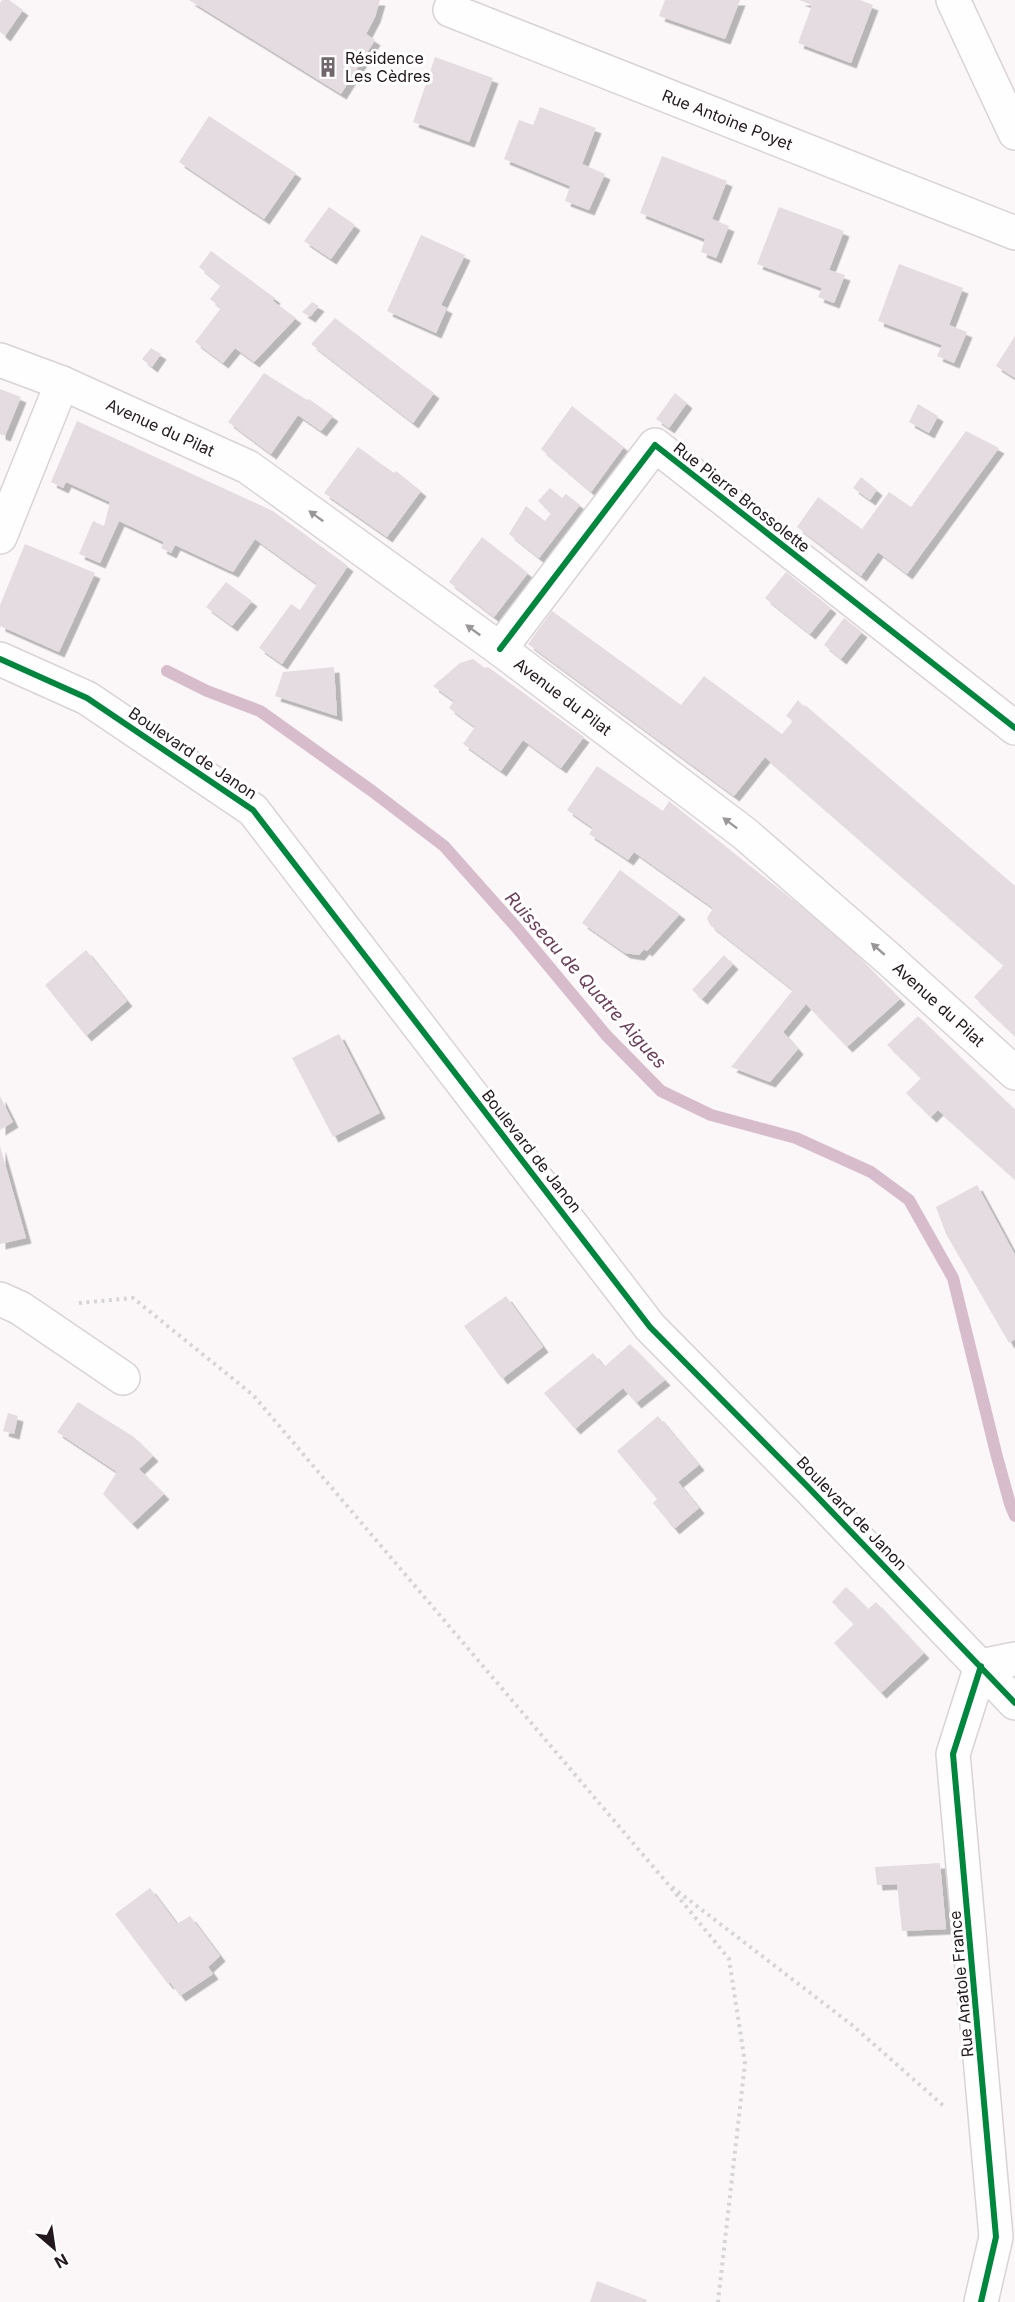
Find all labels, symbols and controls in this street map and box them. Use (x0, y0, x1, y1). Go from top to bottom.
place label: Résidence Les Cèdres (345, 48, 431, 86)
building icon: Résidence Les Cèdres (316, 55, 340, 79)
street label: Rue Antoine Poyet (659, 85, 796, 154)
street label: Avenue du Pilat (103, 394, 218, 461)
street label: Rue Pierre Brossolette (670, 438, 814, 556)
one-way arrow (308, 510, 323, 522)
one-way arrow (466, 624, 482, 636)
street label: Avenue du Pilat (510, 653, 616, 740)
street label: Boulevard de Janon (125, 703, 261, 803)
one-way arrow (723, 817, 738, 829)
water label: Ruisseau de Quatre Aigues (501, 887, 671, 1073)
one-way arrow (871, 943, 886, 956)
street label: Avenue du Pilat (889, 958, 989, 1051)
street label: Boulevard de Janon (478, 1086, 586, 1216)
street label: Boulevard de Janon (792, 1452, 912, 1574)
street label: Rue Anatole France (945, 1910, 977, 2058)
north arrow (24, 2218, 84, 2278)
text: N (51, 2249, 71, 2273)

